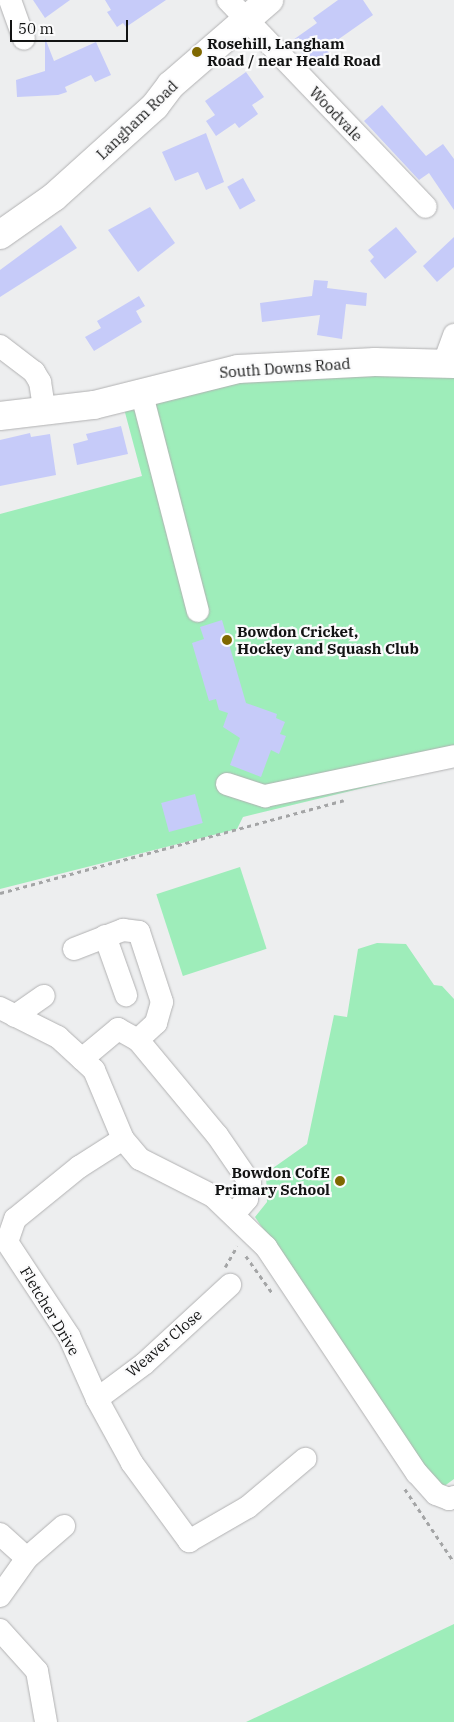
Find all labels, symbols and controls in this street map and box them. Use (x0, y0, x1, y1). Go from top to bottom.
scale bar (12, 10, 130, 42)
text: 50 m (18, 19, 54, 38)
place label: Rosehill, Langham Road / near Heald Road (207, 34, 381, 69)
marker: Rosehill, Langham Road / near Heald Road (191, 46, 203, 58)
street label: Langham Road (93, 77, 181, 163)
street label: Woodvale (306, 83, 366, 145)
street label: South Downs Road (219, 354, 351, 382)
place label: Bowdon Cricket, Hockey and Squash Club (237, 622, 419, 657)
marker: Bowdon Cricket, Hockey and Squash Club (221, 634, 233, 646)
place label: Bowdon CofE Primary School (215, 1163, 330, 1198)
marker: Bowdon CofE Primary School (334, 1175, 346, 1187)
street label: Fletcher Drive (16, 1263, 84, 1359)
street label: Weaver Close (123, 1305, 205, 1381)

